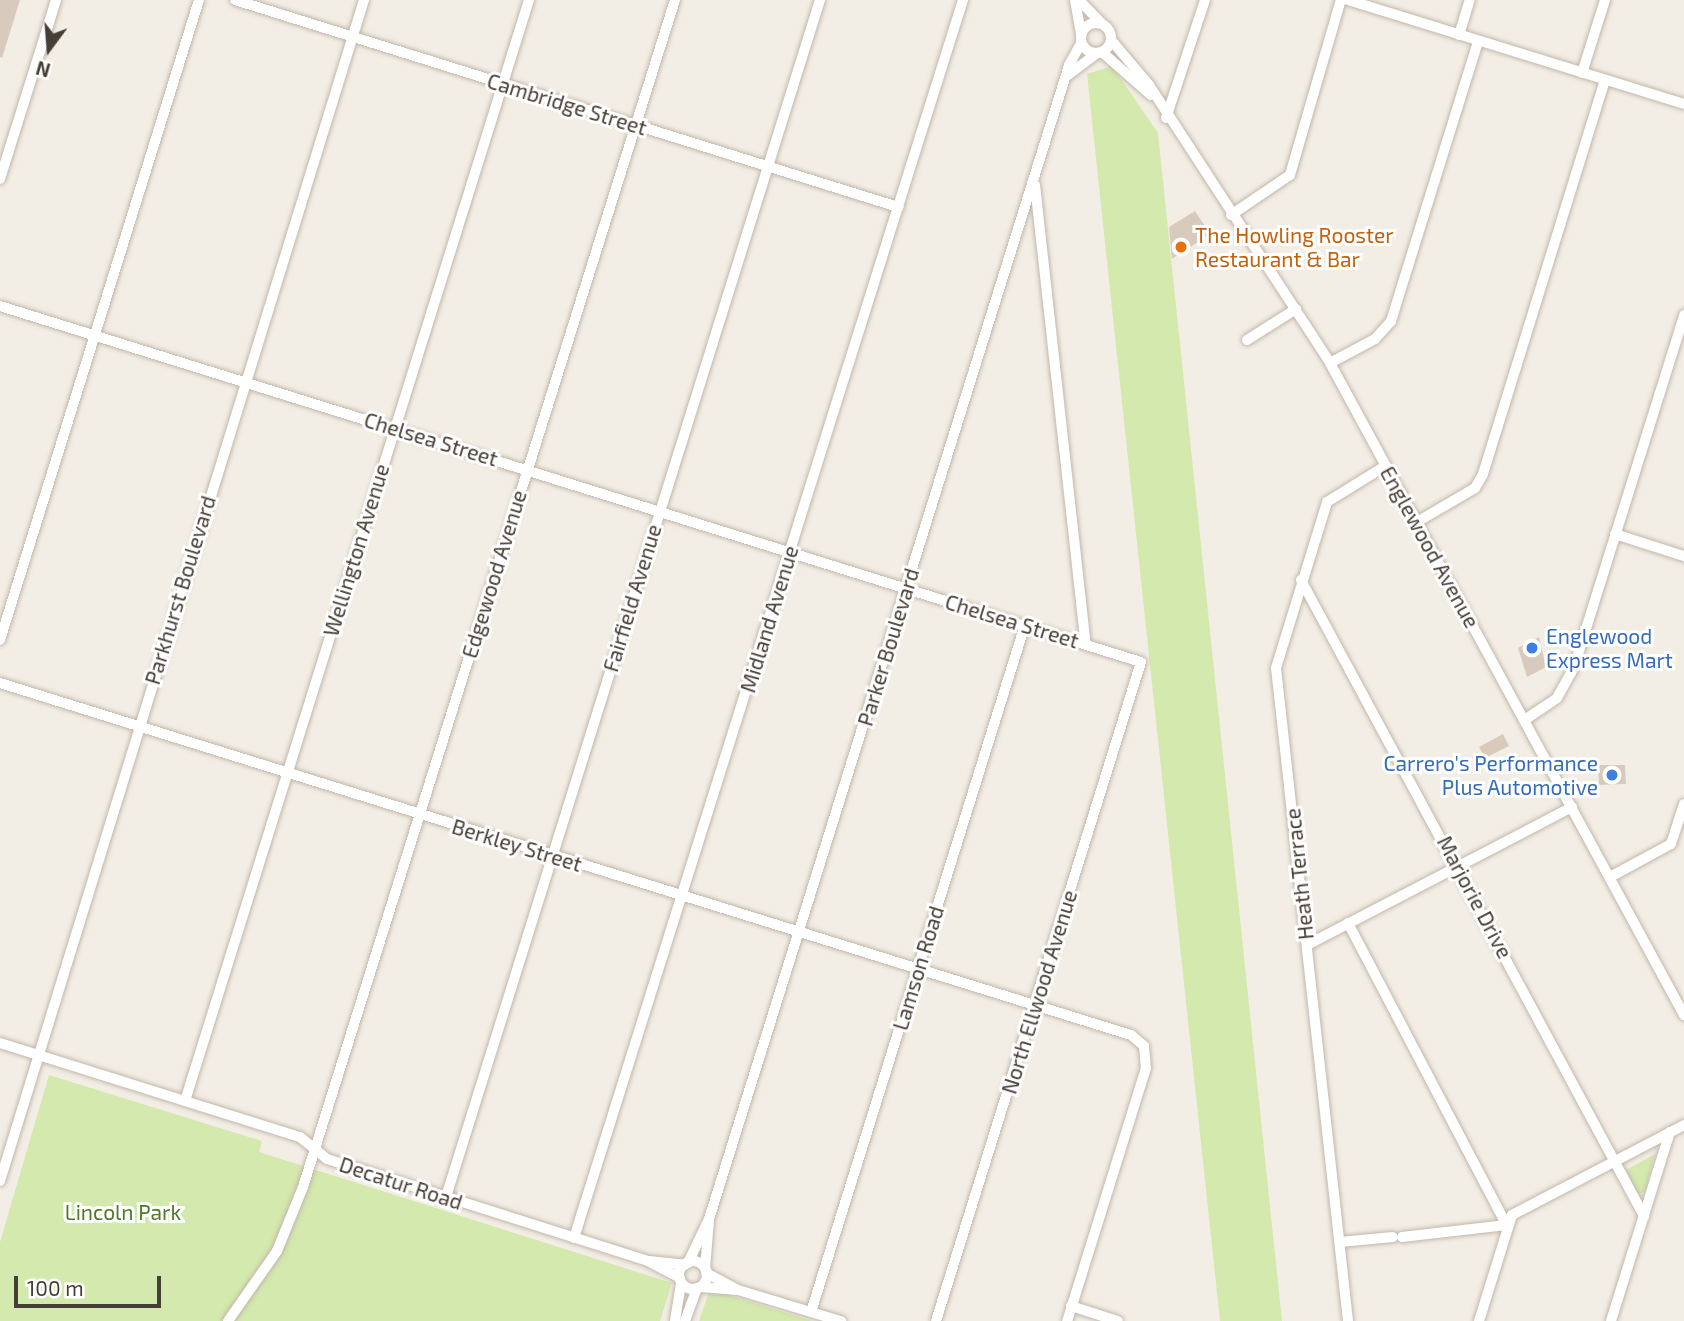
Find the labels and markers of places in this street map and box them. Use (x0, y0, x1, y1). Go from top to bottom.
place label: The Howling Rooster Restaurant & Bar (1195, 222, 1394, 272)
marker: The Howling Rooster Restaurant & Bar (1173, 239, 1189, 255)
place label: Englewood Express Mart (1546, 623, 1673, 673)
marker: Englewood Express Mart (1524, 640, 1540, 656)
place label: Carrero's Performance Plus Automotive (1384, 750, 1598, 800)
marker: Carrero's Performance Plus Automotive (1604, 767, 1620, 783)

